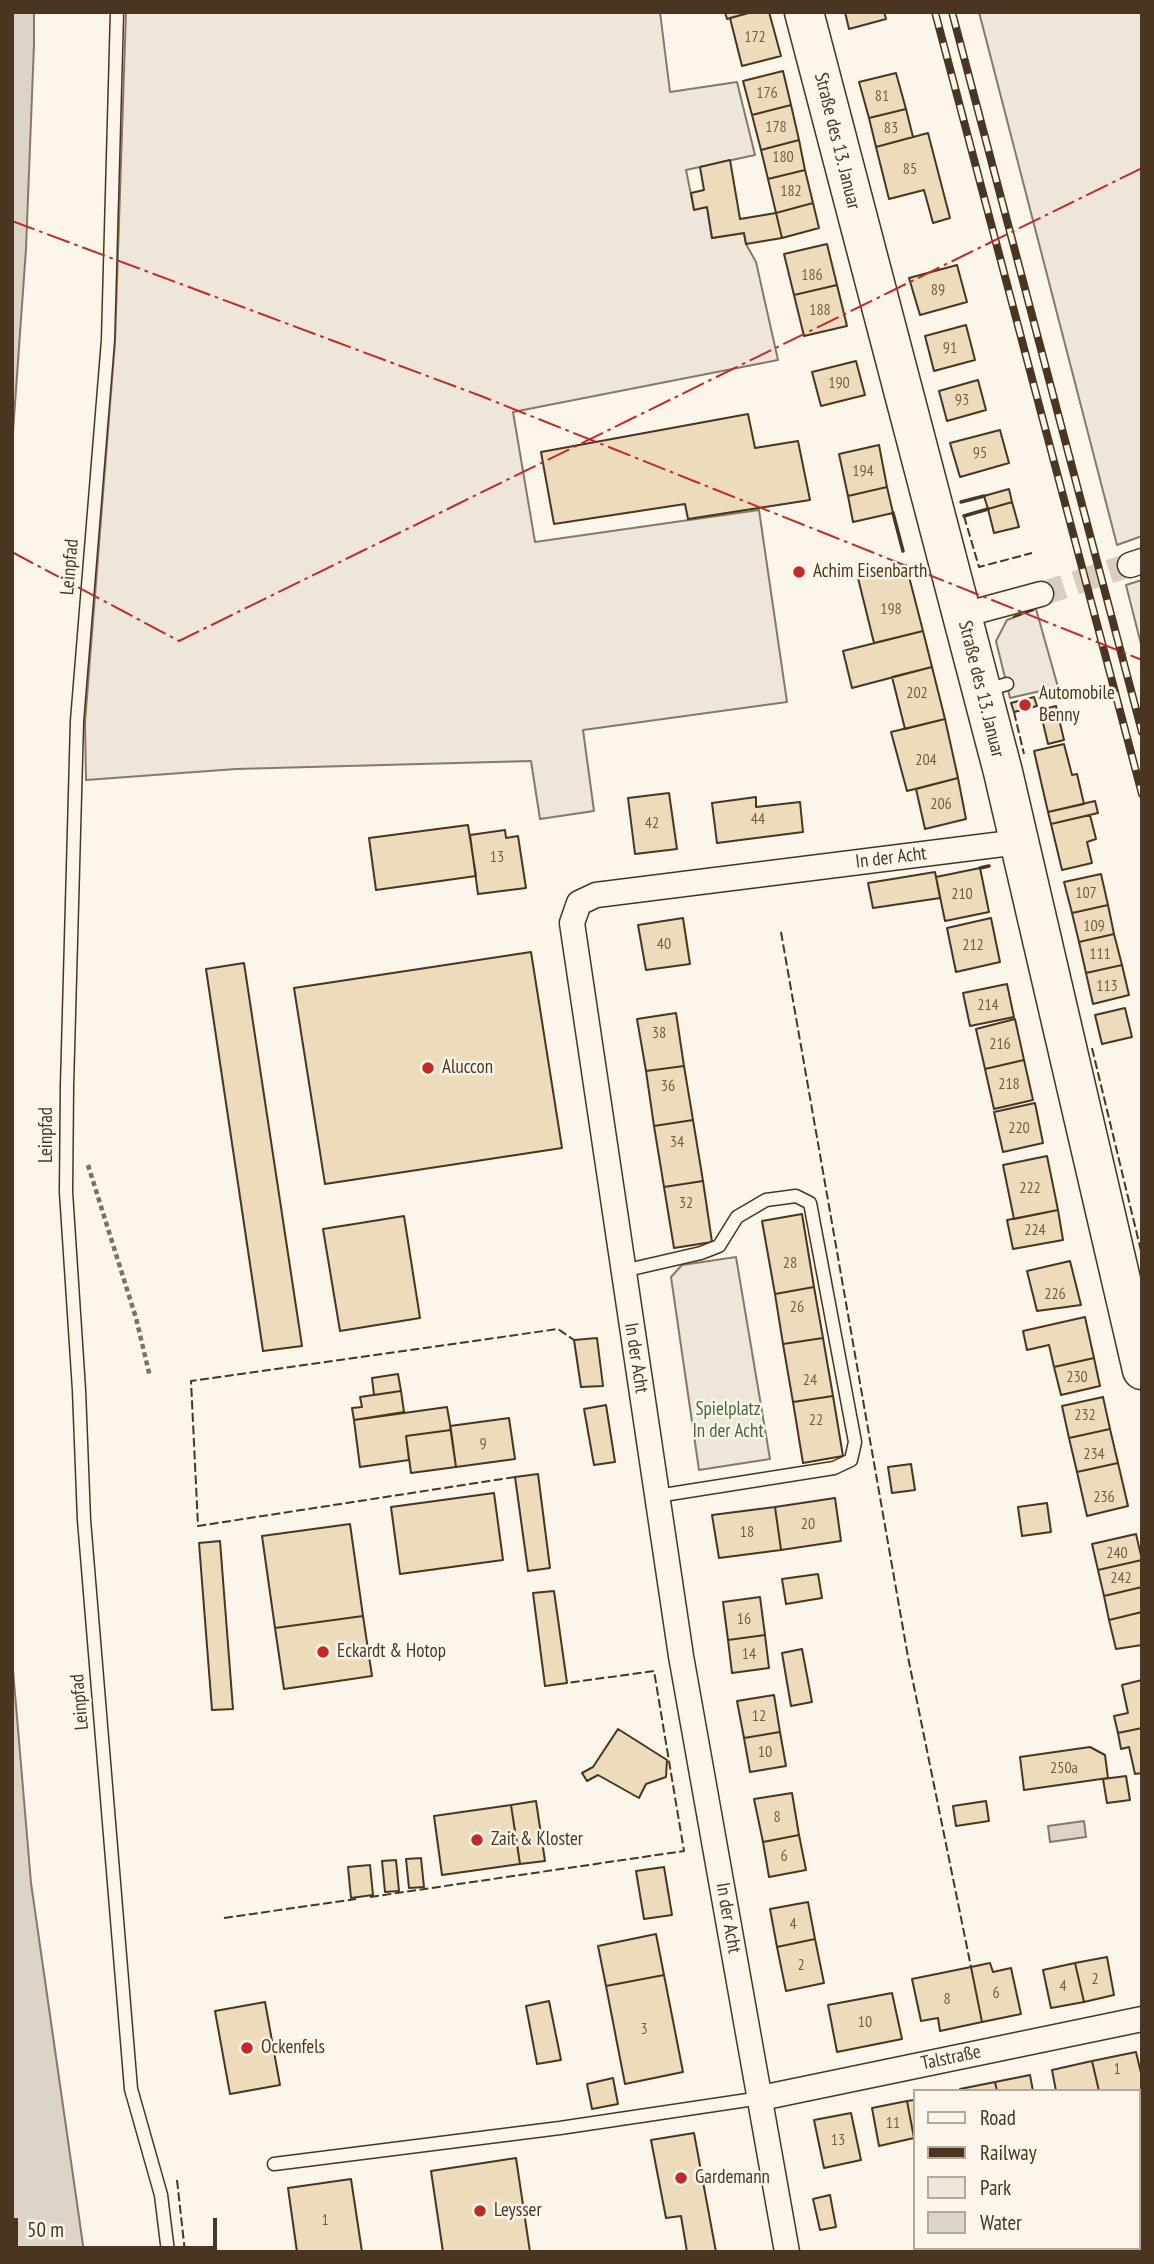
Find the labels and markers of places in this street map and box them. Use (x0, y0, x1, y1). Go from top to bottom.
place label: Achim Eisenbarth (813, 561, 927, 583)
marker: Achim Eisenbarth (791, 564, 807, 580)
place label: Automobile Benny (1039, 683, 1115, 727)
marker: Automobile Benny (1017, 697, 1033, 713)
place label: Aluccon (442, 1057, 493, 1079)
marker: Aluccon (420, 1060, 436, 1076)
place label: Eckardt & Hotop (337, 1641, 446, 1663)
marker: Eckardt & Hotop (315, 1644, 331, 1660)
place label: Zait & Kloster (491, 1829, 583, 1851)
marker: Zait & Kloster (469, 1832, 485, 1848)
place label: Ockenfels (261, 2037, 325, 2059)
marker: Ockenfels (239, 2040, 255, 2056)
place label: Gardemann (695, 2167, 770, 2189)
marker: Gardemann (673, 2170, 689, 2186)
place label: Leysser (494, 2200, 542, 2222)
marker: Leysser (472, 2203, 488, 2219)

